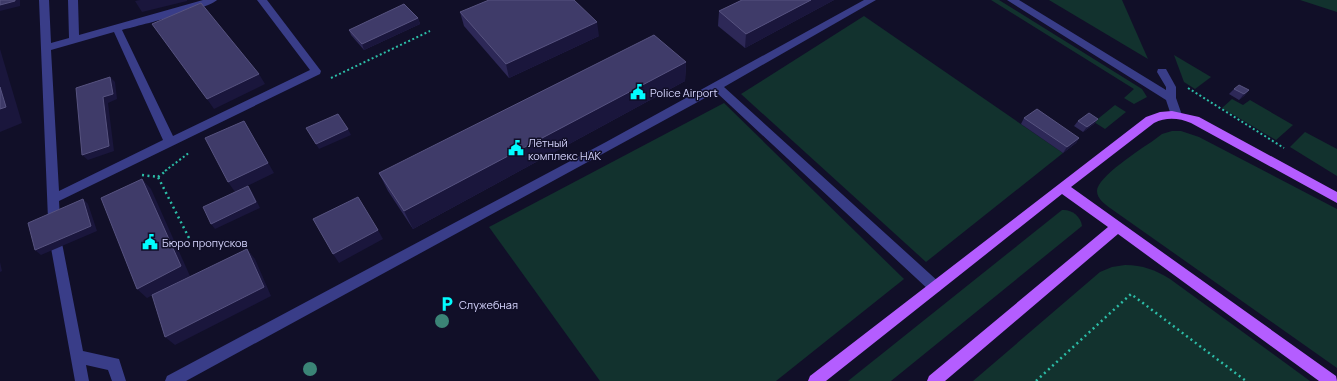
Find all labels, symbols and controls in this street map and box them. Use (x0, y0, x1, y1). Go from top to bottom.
public building icon: Police Airport (629, 83, 647, 101)
place label: Police Airport (650, 85, 718, 100)
place label: Лётный комплекс НАК (528, 135, 602, 163)
public building icon: Лётный комплекс НАК (507, 139, 525, 157)
public building icon: Бюро пропусков (141, 233, 159, 251)
place label: Бюро пропусков (162, 235, 248, 250)
parking icon: Служебная (438, 295, 456, 313)
place label: Служебная (459, 297, 518, 312)

